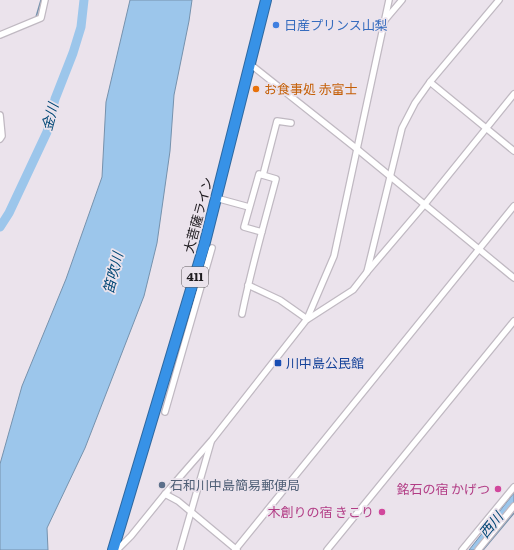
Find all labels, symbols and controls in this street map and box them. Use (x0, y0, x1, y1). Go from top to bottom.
place label: 日産プリンス山梨 (284, 15, 388, 34)
marker: 日産プリンス山梨 (271, 20, 281, 30)
place label: お食事処 赤富士 (264, 79, 358, 98)
marker: お食事処 赤富士 (251, 84, 261, 94)
water label: 金川 (36, 99, 63, 133)
street label: 大菩薩ライン (178, 175, 217, 255)
water label: 笛吹川 (97, 248, 127, 296)
road number: 411 (182, 267, 208, 287)
place label: 川中島公民館 (286, 353, 364, 372)
marker: 川中島公民館 (273, 358, 283, 368)
place label: 石和川中島簡易郵便局 (170, 475, 300, 494)
place label: 銘石の宿 かげつ (396, 479, 490, 498)
marker: 石和川中島簡易郵便局 (157, 480, 167, 490)
marker: 銘石の宿 かげつ (493, 484, 503, 494)
place label: 木創りの宿 きこり (267, 502, 374, 521)
water label: 西川 (474, 506, 508, 542)
marker: 木創りの宿 きこり (377, 507, 387, 517)

